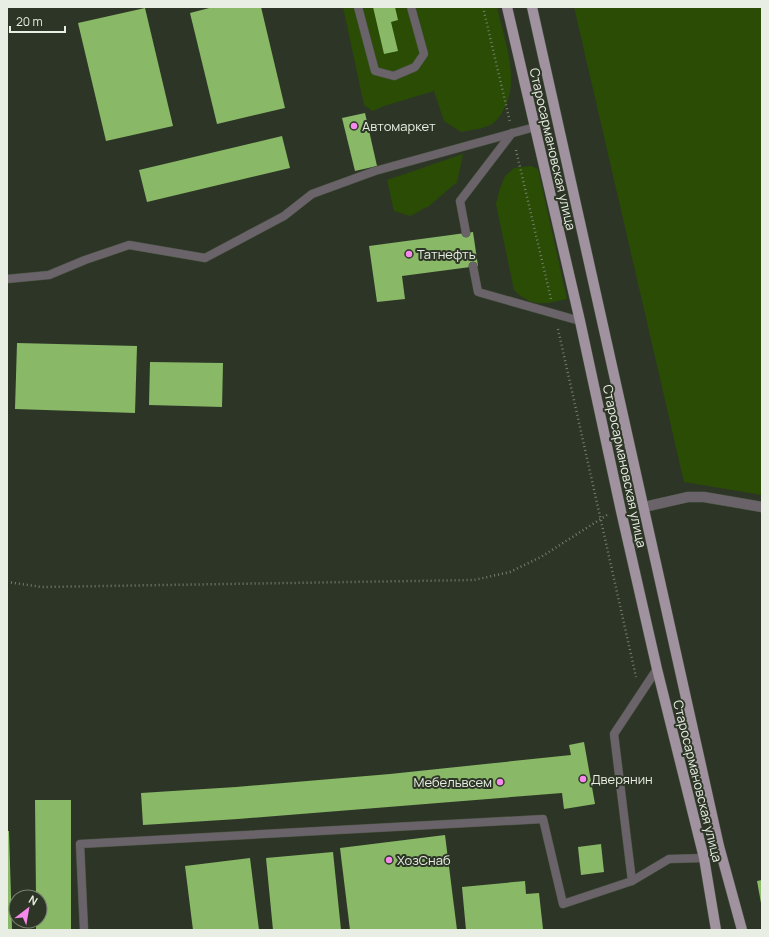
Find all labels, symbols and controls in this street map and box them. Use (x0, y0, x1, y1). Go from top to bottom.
scale bar (10, 8, 65, 34)
text: 20 m (16, 13, 43, 30)
street label: Старосармановская улица (526, 66, 580, 232)
place label: Автомаркет (362, 117, 436, 135)
marker: Автомаркет (349, 121, 359, 131)
place label: Татнефть (417, 245, 476, 263)
marker: Татнефть (404, 249, 414, 259)
street label: Старосармановская улица (599, 383, 651, 549)
street label: Старосармановская улица (669, 698, 727, 864)
place label: Дверянин (591, 770, 653, 788)
place label: Мебельвсем (414, 773, 492, 791)
marker: Дверянин (578, 774, 588, 784)
marker: Мебельвсем (495, 777, 505, 787)
place label: ХозCнаб (397, 851, 451, 869)
marker: ХозCнаб (384, 855, 394, 865)
north arrow (8, 889, 48, 929)
text: N (26, 892, 41, 909)

